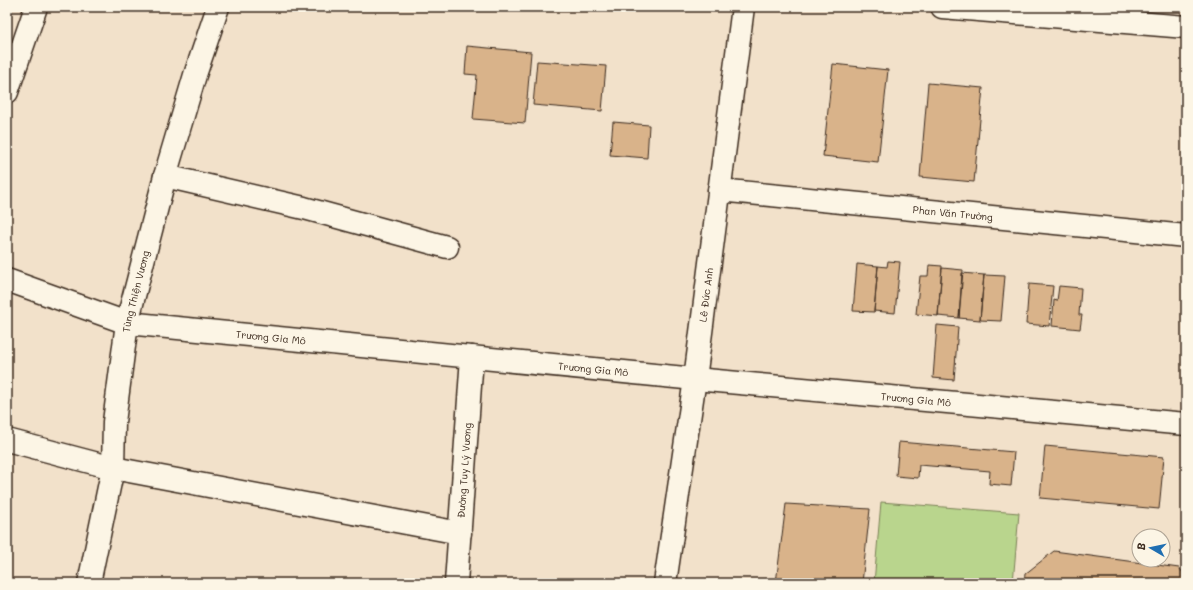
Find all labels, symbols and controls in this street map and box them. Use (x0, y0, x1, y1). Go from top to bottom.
street label: Phan Văn Trường (912, 202, 994, 224)
street label: Tùng Thiện Vương (119, 249, 153, 333)
street label: Lê Đức Anh (695, 267, 716, 323)
street label: Trương Gia Mô (235, 327, 307, 348)
street label: Trương Gia Mô (558, 359, 629, 379)
street label: Trương Gia Mô (880, 389, 952, 409)
street label: Đường Tuy Lý Vương (454, 422, 474, 518)
north arrow (1131, 528, 1171, 568)
text: B (1133, 542, 1149, 551)

